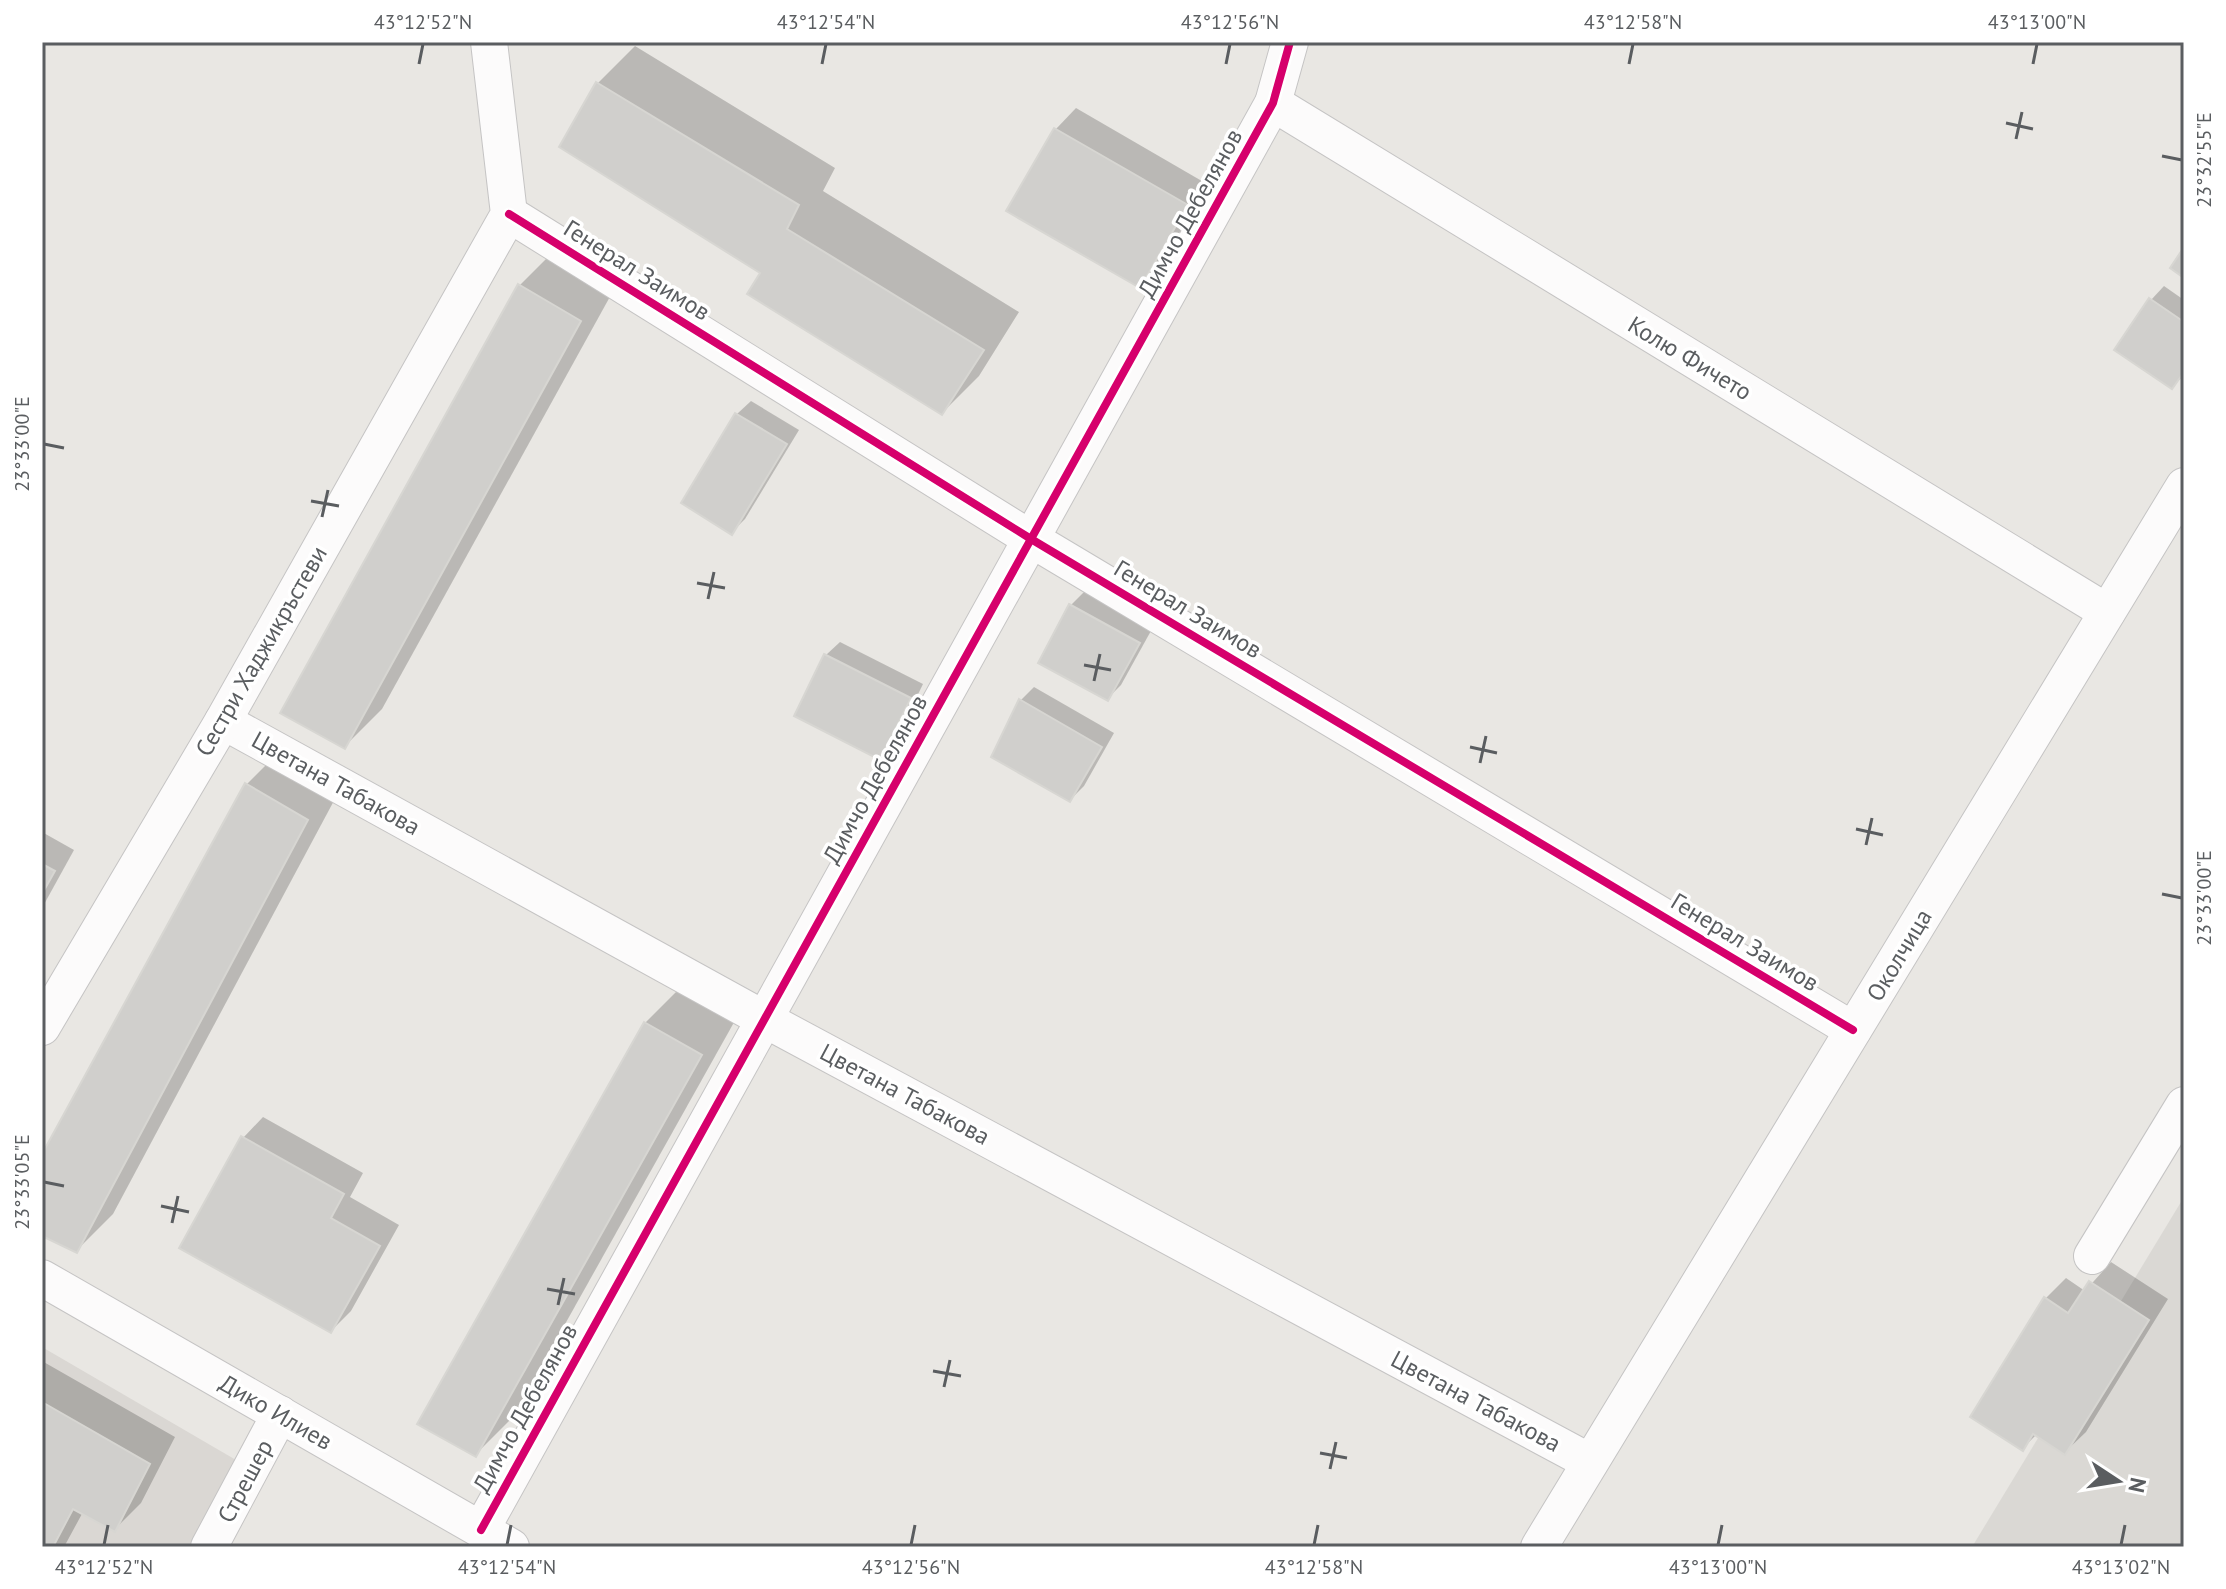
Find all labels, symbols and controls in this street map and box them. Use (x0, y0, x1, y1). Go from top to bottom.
text: 43°12'52"N (374, 9, 472, 35)
text: 43°12'54"N (777, 9, 875, 35)
text: 43°12'56"N (1181, 9, 1279, 35)
text: 43°12'58"N (1584, 9, 1682, 35)
text: 43°13'00"N (1988, 9, 2086, 35)
text: 23°32'55"E (2191, 112, 2217, 208)
street label: Димчо Дебелянов (1131, 123, 1249, 303)
street label: Генерал Заимов (558, 213, 716, 327)
street label: Колю Фичето (1622, 309, 1758, 407)
text: 23°33'00"E (9, 396, 35, 492)
street label: Сестри Хаджикръстеви (188, 540, 334, 762)
street label: Генерал Заимов (1108, 553, 1268, 665)
street label: Димчо Дебелянов (816, 689, 934, 869)
street label: Цветана Табакова (246, 724, 426, 842)
text: 23°33'00"E (2191, 850, 2217, 946)
street label: Генерал Заимов (1665, 886, 1825, 998)
street label: Околчица (1859, 903, 1939, 1007)
street label: Цветана Табакова (815, 1036, 995, 1152)
text: 23°33'05"E (9, 1134, 35, 1230)
street label: Димчо Дебелянов (466, 1318, 584, 1498)
street label: Цветана Табакова (1386, 1343, 1566, 1459)
street label: Дико Илиев (214, 1367, 338, 1457)
street label: Стрешер (210, 1434, 280, 1528)
north arrow (2078, 1441, 2158, 1521)
text: N (2122, 1475, 2153, 1495)
text: 43°12'52"N (55, 1554, 153, 1580)
text: 43°12'54"N (458, 1554, 556, 1580)
text: 43°12'56"N (862, 1554, 960, 1580)
text: 43°12'58"N (1265, 1554, 1363, 1580)
text: 43°13'00"N (1669, 1554, 1767, 1580)
text: 43°13'02"N (2072, 1554, 2170, 1580)

